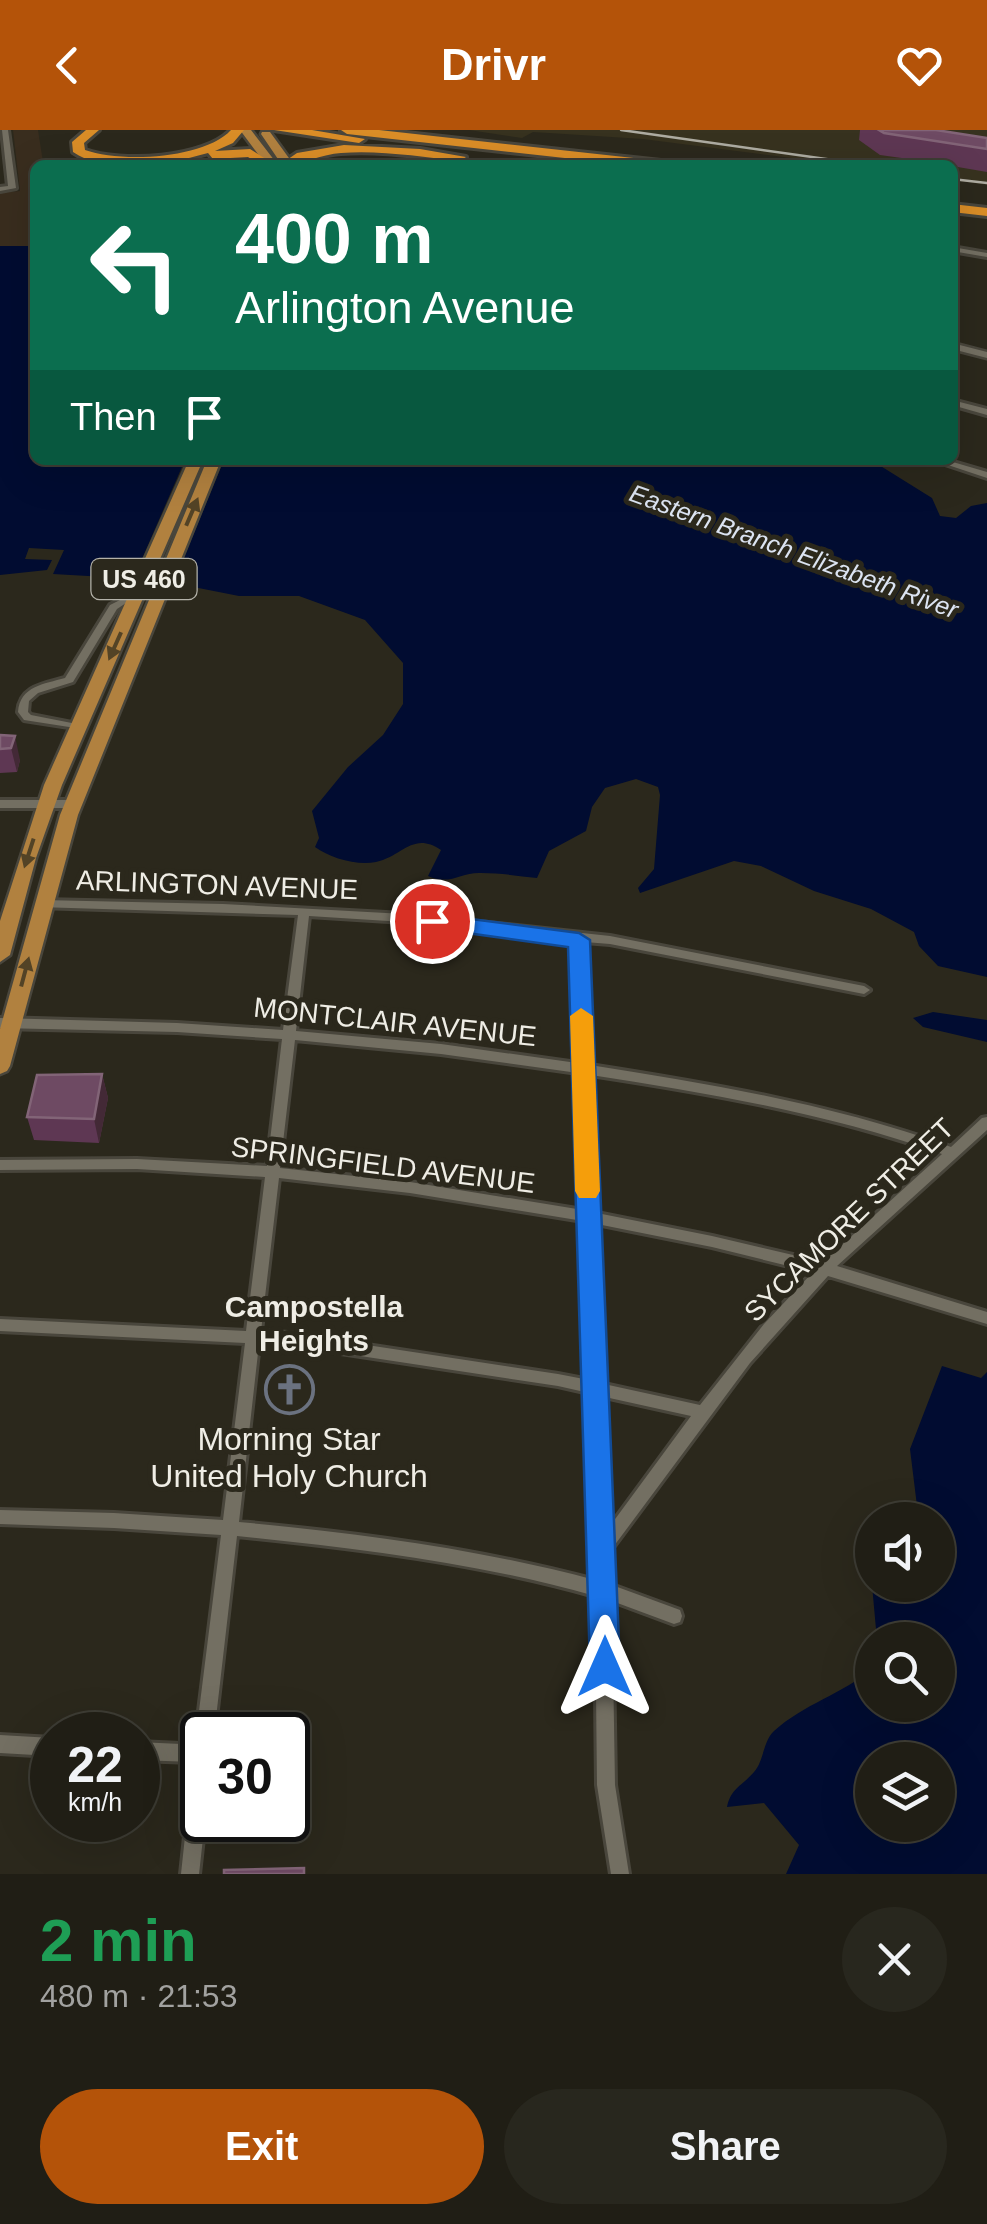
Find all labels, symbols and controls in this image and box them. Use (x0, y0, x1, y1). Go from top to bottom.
icon: back (40, 38, 95, 93)
icon: heart (892, 38, 947, 93)
text: Drivr (441, 39, 546, 90)
icon: left (70, 200, 200, 330)
text: 400 m (235, 200, 433, 278)
text: Arlington Avenue (235, 282, 574, 333)
icon: arrive (177, 390, 232, 445)
text: Then (70, 396, 157, 438)
water label: Eastern Branch Elizabeth River (626, 478, 964, 624)
one-way arrow (185, 497, 201, 527)
road number: US 460 (92, 559, 196, 599)
one-way arrow (107, 631, 123, 661)
one-way arrow (21, 838, 36, 869)
street label: ARLINGTON AVENUE (75, 865, 359, 905)
pin (390, 879, 475, 964)
icon: arrive (405, 894, 460, 949)
one-way arrow (17, 956, 33, 987)
street label: MONTCLAIR AVENUE (252, 992, 538, 1052)
street label: SYCAMORE STREET (738, 1112, 960, 1328)
street label: SPRINGFIELD AVENUE (229, 1131, 537, 1199)
district label: Campostella Heights (225, 1290, 404, 1357)
church icon: Morning Star United Holy Church (263, 1363, 315, 1415)
place label: Morning Star United Holy Church (150, 1421, 428, 1494)
map controls (855, 1502, 955, 1842)
button: sound (855, 1502, 955, 1602)
position arrow (553, 1615, 657, 1719)
button: search (855, 1622, 955, 1722)
speed limit sign: 30 (180, 1712, 310, 1842)
text: 22 (67, 1737, 123, 1793)
button: layers (855, 1742, 955, 1842)
text: km/h (68, 1788, 122, 1816)
text: 2 min (40, 1907, 197, 1974)
button: close (842, 1907, 947, 2012)
text: 480 m · 21:53 (40, 1978, 237, 2014)
button: Exit (40, 2089, 484, 2204)
button: Share (504, 2089, 947, 2204)

